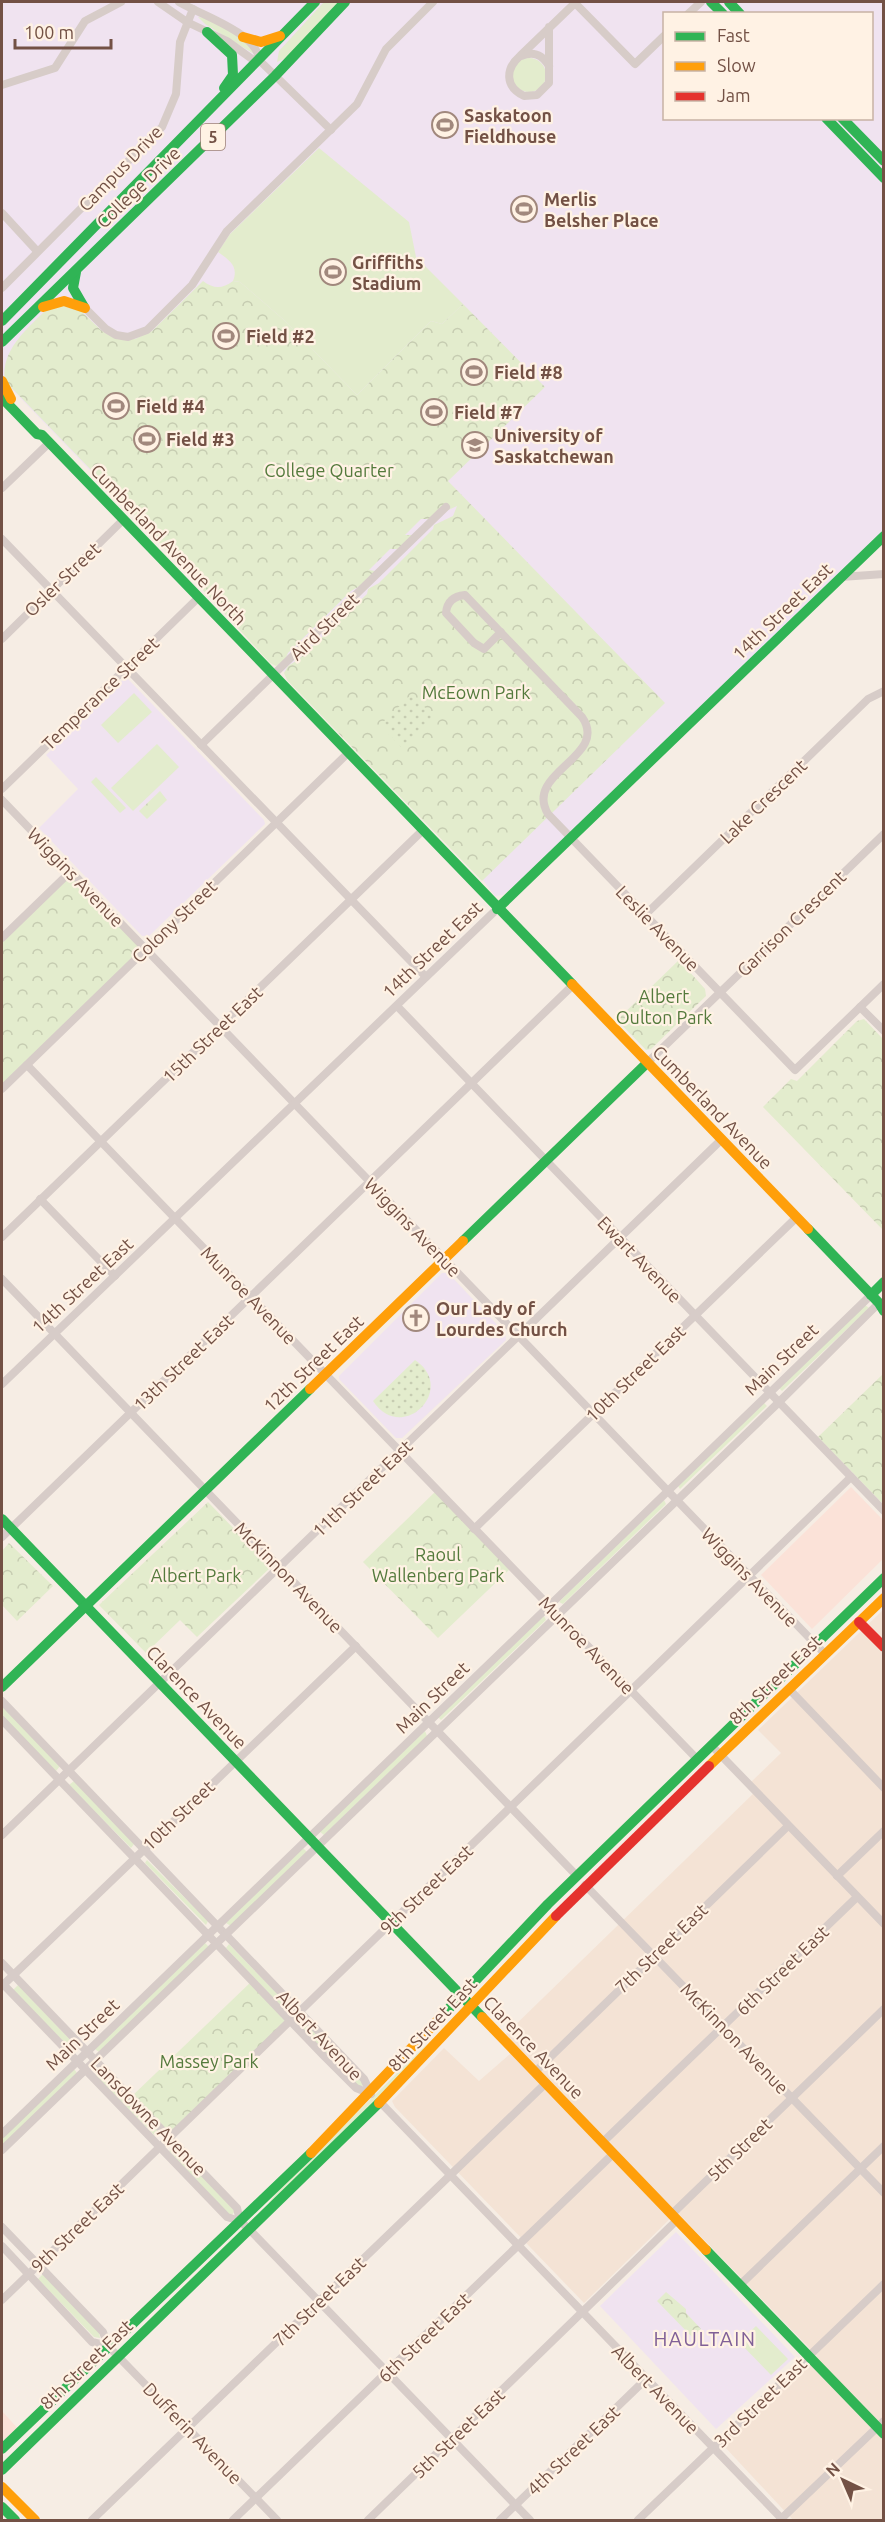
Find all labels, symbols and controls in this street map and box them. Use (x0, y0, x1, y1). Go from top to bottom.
scale bar (15, 12, 111, 50)
legend (663, 12, 873, 120)
text: 100 m (24, 22, 74, 42)
text: Fast (717, 25, 750, 45)
text: Slow (717, 55, 756, 75)
text: Jam (717, 85, 751, 105)
place label: Saskatoon Fieldhouse (464, 105, 556, 146)
sports icon: Saskatoon Fieldhouse (430, 110, 460, 140)
street label: Campus Drive (74, 121, 166, 215)
road number: 5 (201, 124, 225, 150)
street label: College Drive (92, 142, 184, 232)
place label: Merlis Belsher Place (544, 189, 659, 230)
sports icon: Merlis Belsher Place (509, 194, 539, 224)
place label: Griffiths Stadium (352, 252, 423, 293)
sports icon: Griffiths Stadium (318, 257, 348, 287)
sports icon: Field #2 (211, 321, 241, 351)
place label: Field #2 (246, 326, 315, 346)
sports icon: Field #8 (459, 357, 489, 387)
place label: Field #8 (494, 362, 563, 382)
sports icon: Field #4 (101, 391, 131, 421)
place label: Field #4 (136, 396, 205, 416)
sports icon: Field #7 (419, 397, 449, 427)
place label: Field #7 (454, 402, 523, 422)
sports icon: Field #3 (132, 424, 162, 454)
place label: University of Saskatchewan (494, 425, 614, 466)
place label: Field #3 (166, 429, 235, 449)
school or university icon: University of Saskatchewan (460, 430, 490, 460)
street label: Cumberland Avenue North (87, 460, 251, 628)
park label: College Quarter (264, 460, 394, 481)
street label: Osler Street (20, 538, 104, 620)
street label: 14th Street East (728, 559, 836, 663)
street label: Aird Street (285, 588, 363, 664)
street label: Temperance Street (38, 632, 162, 754)
park label: McEown Park (422, 682, 530, 702)
street label: Lake Crescent (716, 755, 810, 847)
street label: Wiggins Avenue (24, 824, 128, 930)
street label: Garrison Crescent (733, 866, 849, 980)
street label: Colony Street (127, 876, 221, 966)
street label: Leslie Avenue (612, 881, 704, 975)
street label: 14th Street East (378, 897, 486, 1001)
street label: 15th Street East (158, 982, 266, 1086)
park label: Albert Oulton Park (616, 986, 712, 1027)
street label: Cumberland Avenue (649, 1041, 777, 1173)
street label: Wiggins Avenue (361, 1174, 465, 1280)
street label: Ewart Avenue (594, 1212, 686, 1306)
street label: 14th Street East (28, 1233, 136, 1337)
street label: Munroe Avenue (197, 1242, 301, 1348)
place label: Our Lady of Lourdes Church (436, 1298, 568, 1339)
church icon: Our Lady of Lourdes Church (401, 1303, 431, 1333)
street label: 13th Street East (129, 1310, 237, 1414)
street label: 12th Street East (259, 1311, 367, 1415)
street label: Main Street (740, 1319, 822, 1399)
street label: 10th Street East (581, 1321, 689, 1425)
street label: 11th Street East (308, 1436, 416, 1540)
street label: McKinnon Avenue (231, 1518, 347, 1636)
street label: Wiggins Avenue (698, 1524, 802, 1630)
park label: Raoul Wallenberg Park (372, 1544, 504, 1585)
park label: Albert Park (151, 1565, 241, 1585)
street label: Munroe Avenue (535, 1592, 639, 1698)
street label: 8th Street East (725, 1630, 825, 1728)
street label: Clarence Avenue (143, 1641, 251, 1753)
street label: Main Street (391, 1657, 473, 1737)
street label: 10th Street (138, 1776, 218, 1854)
street label: 9th Street East (376, 1840, 476, 1938)
street label: 7th Street East (611, 1899, 711, 1997)
street label: 6th Street East (732, 1921, 832, 2019)
street label: 8th Street East (384, 1973, 480, 2075)
street label: McKinnon Avenue (677, 1979, 793, 2097)
street label: Albert Avenue (273, 1986, 367, 2084)
street label: Clarence Avenue (480, 1991, 588, 2103)
street label: Main Street (41, 1994, 123, 2074)
park label: Massey Park (159, 2051, 259, 2071)
street label: Lansdowne Avenue (87, 2053, 211, 2179)
street label: 5th Street (703, 2113, 775, 2185)
street label: 9th Street East (27, 2178, 127, 2276)
street label: 7th Street East (269, 2252, 369, 2350)
street label: 6th Street East (374, 2288, 474, 2386)
street label: 8th Street East (36, 2315, 136, 2413)
district label: HAULTAIN (653, 2327, 757, 2350)
street label: Albert Avenue (609, 2340, 703, 2438)
street label: 3rd Street East (710, 2353, 810, 2451)
street label: Dufferin Avenue (140, 2378, 246, 2488)
street label: 5th Street East (408, 2384, 508, 2482)
street label: 4th Street East (523, 2401, 623, 2499)
north arrow (813, 2450, 873, 2510)
text: N (822, 2459, 843, 2480)

